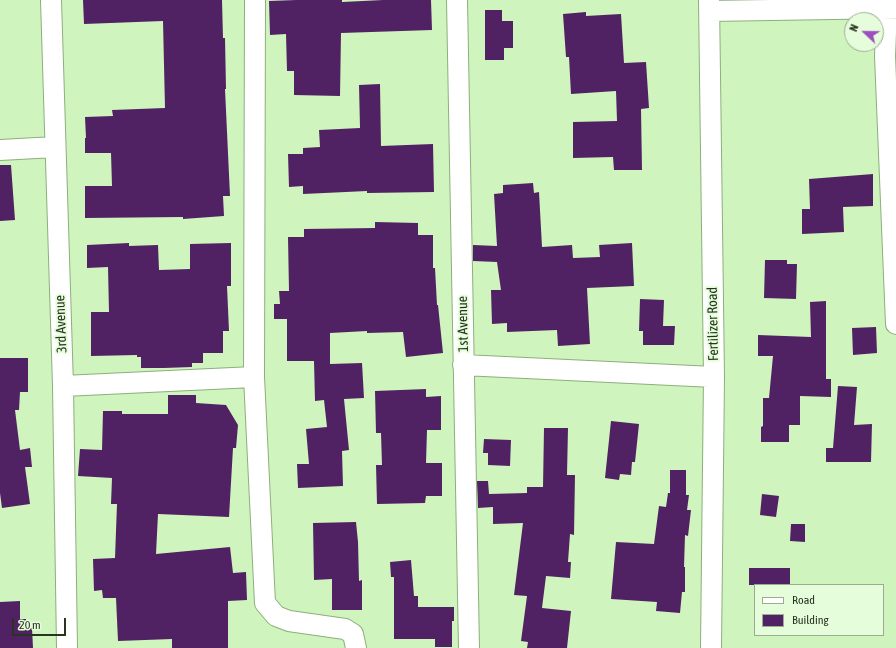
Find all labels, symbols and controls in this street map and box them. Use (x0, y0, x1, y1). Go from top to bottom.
north arrow (844, 12, 884, 52)
text: N (847, 23, 861, 33)
street label: Fertilizer Road (704, 287, 722, 361)
street label: 3rd Avenue (52, 295, 70, 353)
street label: 1st Avenue (454, 296, 472, 352)
legend (754, 584, 884, 636)
text: Road (792, 593, 815, 607)
scale bar (14, 610, 68, 636)
text: Building (792, 613, 829, 627)
text: 20 m (19, 618, 41, 632)

